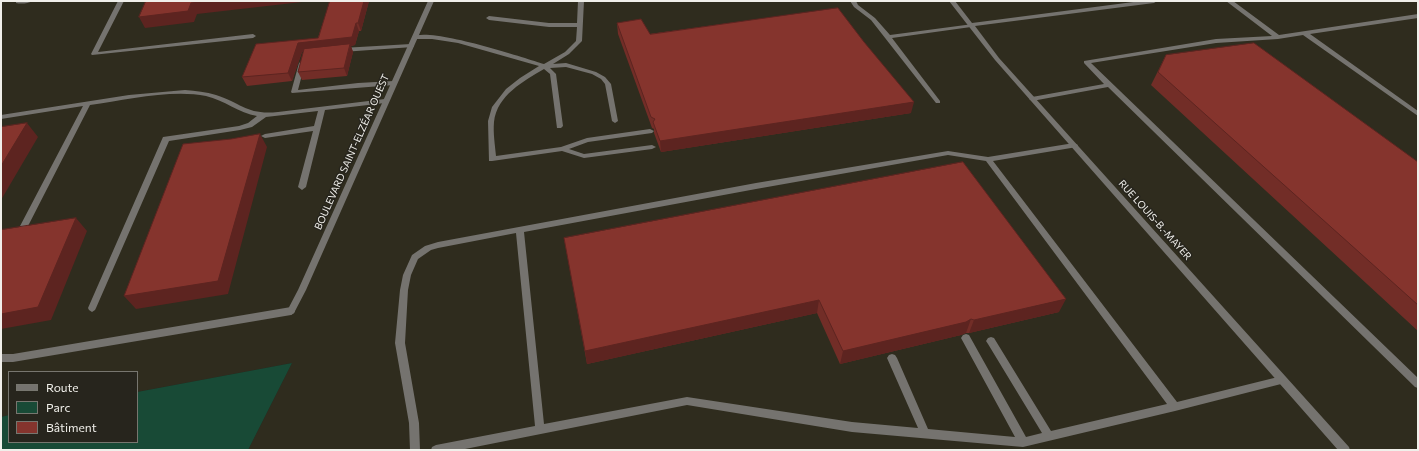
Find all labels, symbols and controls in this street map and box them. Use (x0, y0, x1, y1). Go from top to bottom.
street label: BOULEVARD SAINT-ELZÉAR OUEST (312, 72, 392, 232)
street label: RUE LOUIS-B.-MAYER (1116, 178, 1194, 262)
legend (8, 371, 138, 443)
text: Route (46, 380, 79, 394)
text: Parc (46, 400, 70, 414)
text: Bâtiment (46, 420, 97, 434)

